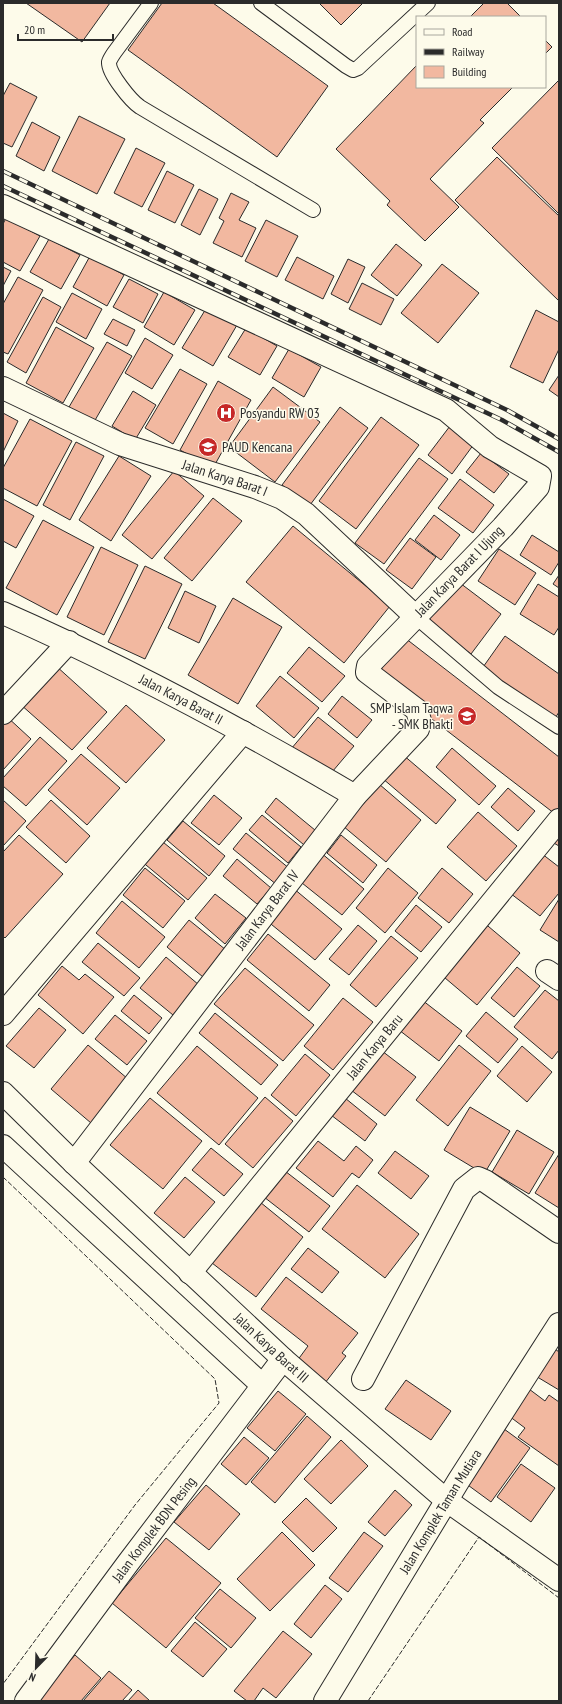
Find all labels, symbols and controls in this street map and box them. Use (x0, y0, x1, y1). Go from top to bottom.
scale bar (18, 16, 113, 42)
legend (416, 16, 546, 88)
text: 20 m (24, 22, 45, 37)
text: Road (452, 24, 472, 39)
text: Railway (452, 44, 485, 59)
text: Building (452, 64, 487, 79)
hospital icon: Posyandu RW 03 (215, 402, 237, 424)
place label: Posyandu RW 03 (240, 404, 320, 422)
school or university icon: PAUD Kencana (197, 436, 219, 458)
place label: PAUD Kencana (222, 438, 292, 456)
street label: Jalan Karya Barat I (179, 455, 270, 500)
street label: Jalan Karya Barat I Ujung (410, 522, 507, 621)
street label: Jalan Karya Barat II (135, 670, 226, 729)
place label: SMP Islam Taqwa - SMK Bhakti (370, 699, 453, 733)
school or university icon: SMP Islam Taqwa - SMK Bhakti (456, 705, 478, 727)
street label: Jalan Karya Barat IV (231, 866, 303, 954)
street label: Jalan Karya Baru (342, 1010, 406, 1084)
street label: Jalan Karya Barat III (230, 1308, 313, 1386)
street label: Jalan Komplek Taman Mutiara (395, 1446, 485, 1578)
street label: Jalan Komplek BDN Pesing (107, 1473, 200, 1587)
north arrow (16, 1648, 56, 1688)
text: N (27, 1670, 38, 1685)

